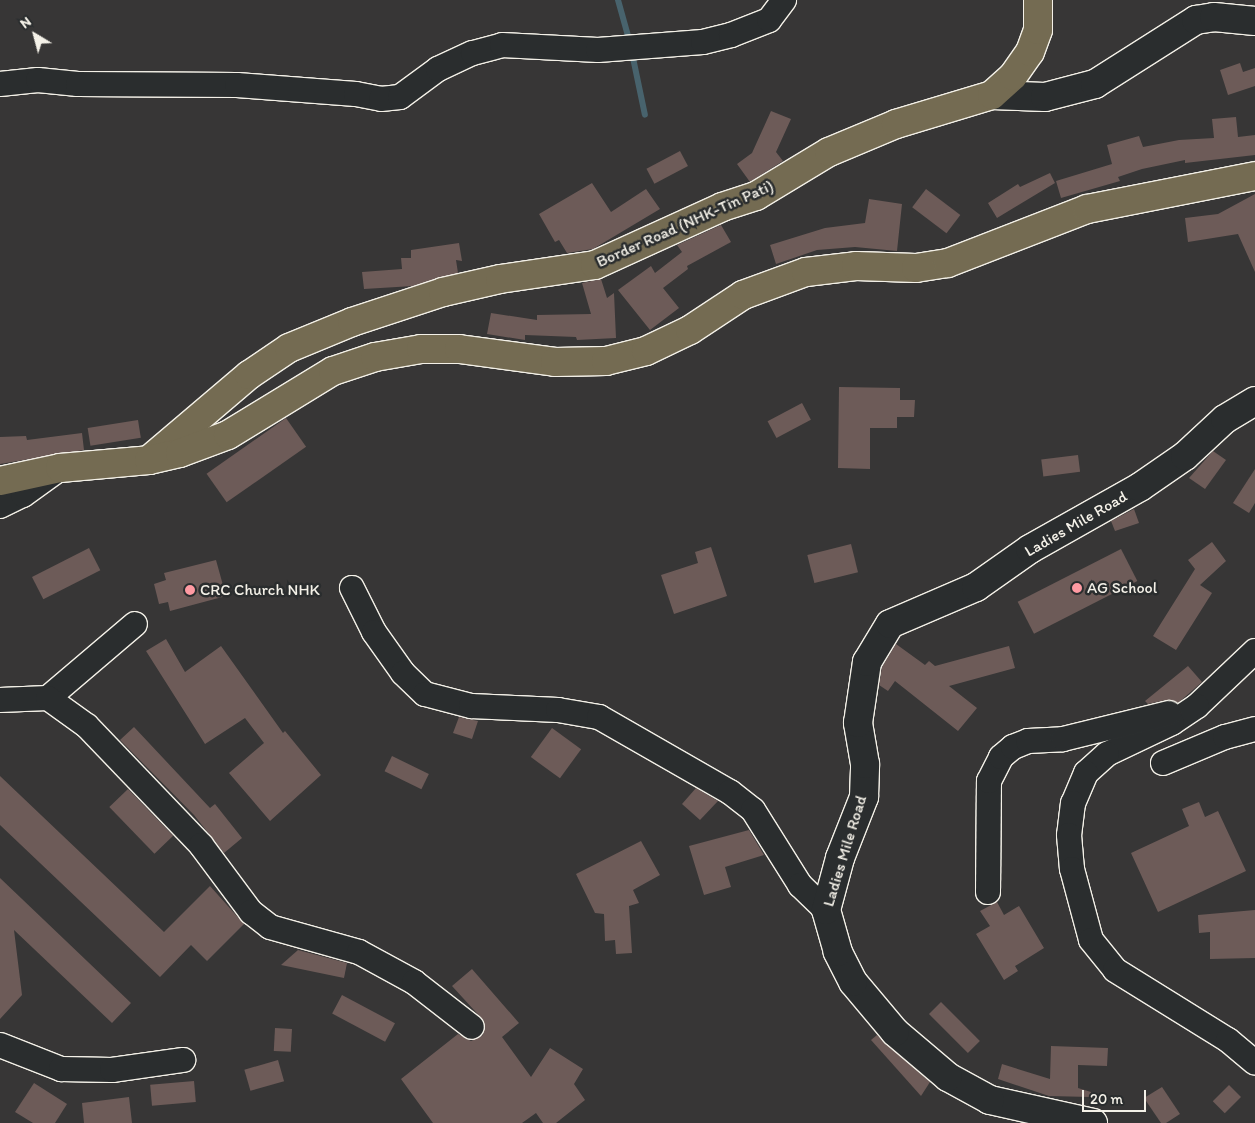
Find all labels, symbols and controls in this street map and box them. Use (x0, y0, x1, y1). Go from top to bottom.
north arrow (10, 10, 60, 60)
text: N (17, 13, 35, 32)
street label: Border Road (NHK-Tin Pati) (594, 176, 776, 272)
street label: Ladies Mile Road (1022, 487, 1130, 561)
place label: AG School (1087, 578, 1157, 598)
place label: CRC Church NHK (200, 580, 320, 600)
marker: AG School (1071, 582, 1083, 594)
marker: CRC Church NHK (184, 584, 196, 596)
street label: Ladies Mile Road (819, 793, 871, 909)
scale bar (1085, 1080, 1149, 1112)
text: 20 m (1090, 1090, 1123, 1108)

